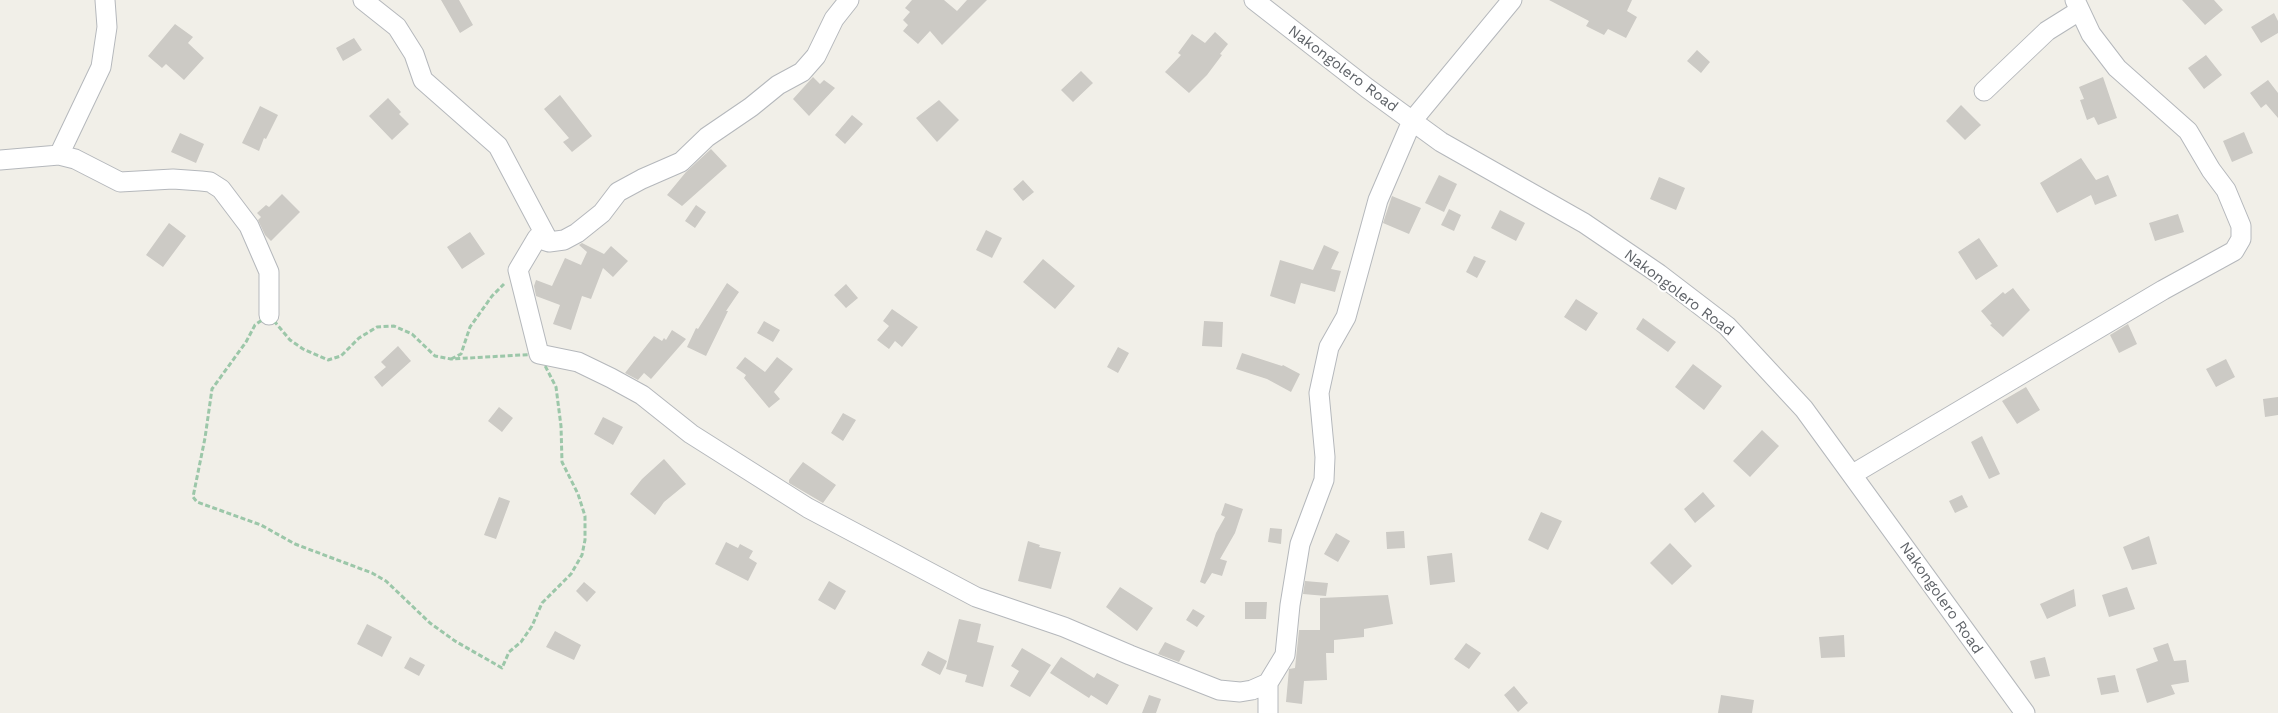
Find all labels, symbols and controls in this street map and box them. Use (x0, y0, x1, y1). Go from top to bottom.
street label: Nakongolero Road (1285, 22, 1401, 116)
street label: Nakongolero Road (1621, 246, 1737, 340)
street label: Nakongolero Road (1896, 538, 1986, 658)

